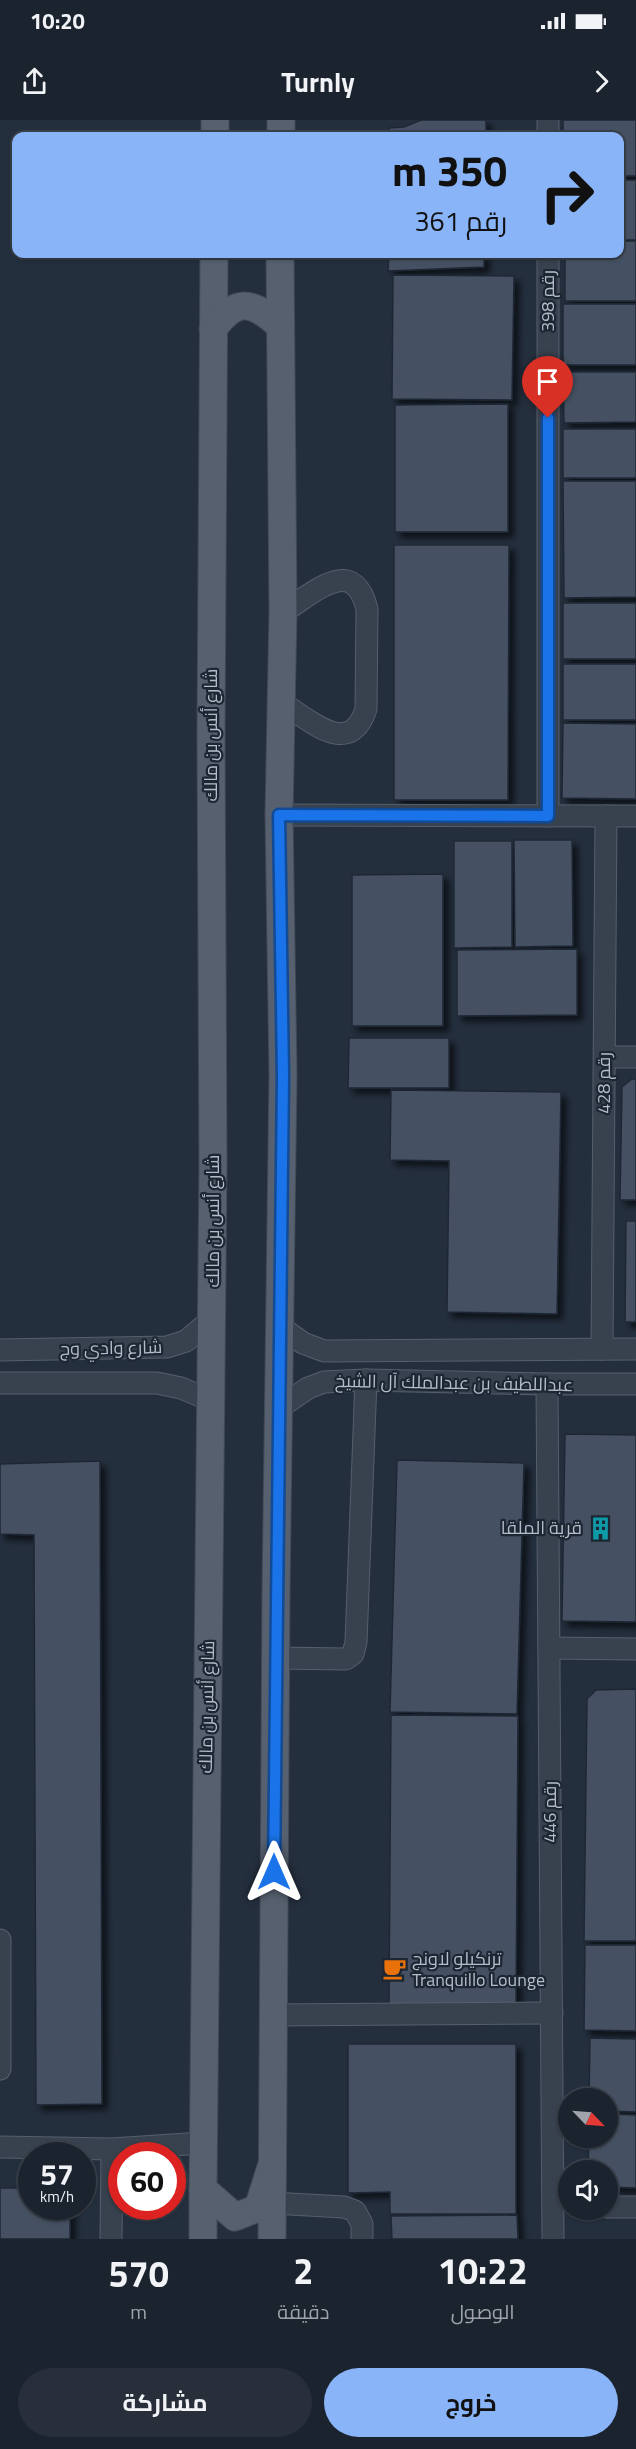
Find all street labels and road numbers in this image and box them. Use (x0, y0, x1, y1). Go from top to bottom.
street label: رقم 398 (534, 270, 561, 332)
street label: شارع أنس بن مالك (197, 669, 224, 801)
street label: رقم 428 (590, 1052, 617, 1114)
street label: شارع أنس بن مالك (199, 1155, 226, 1287)
street label: شارع وادي وج (60, 1333, 162, 1363)
street label: عبداللطيف بن عبدالملك آل الشيخ (335, 1367, 573, 1398)
street label: شارع أنس بن مالك (192, 1640, 221, 1774)
street label: رقم 446 (536, 1781, 563, 1843)

